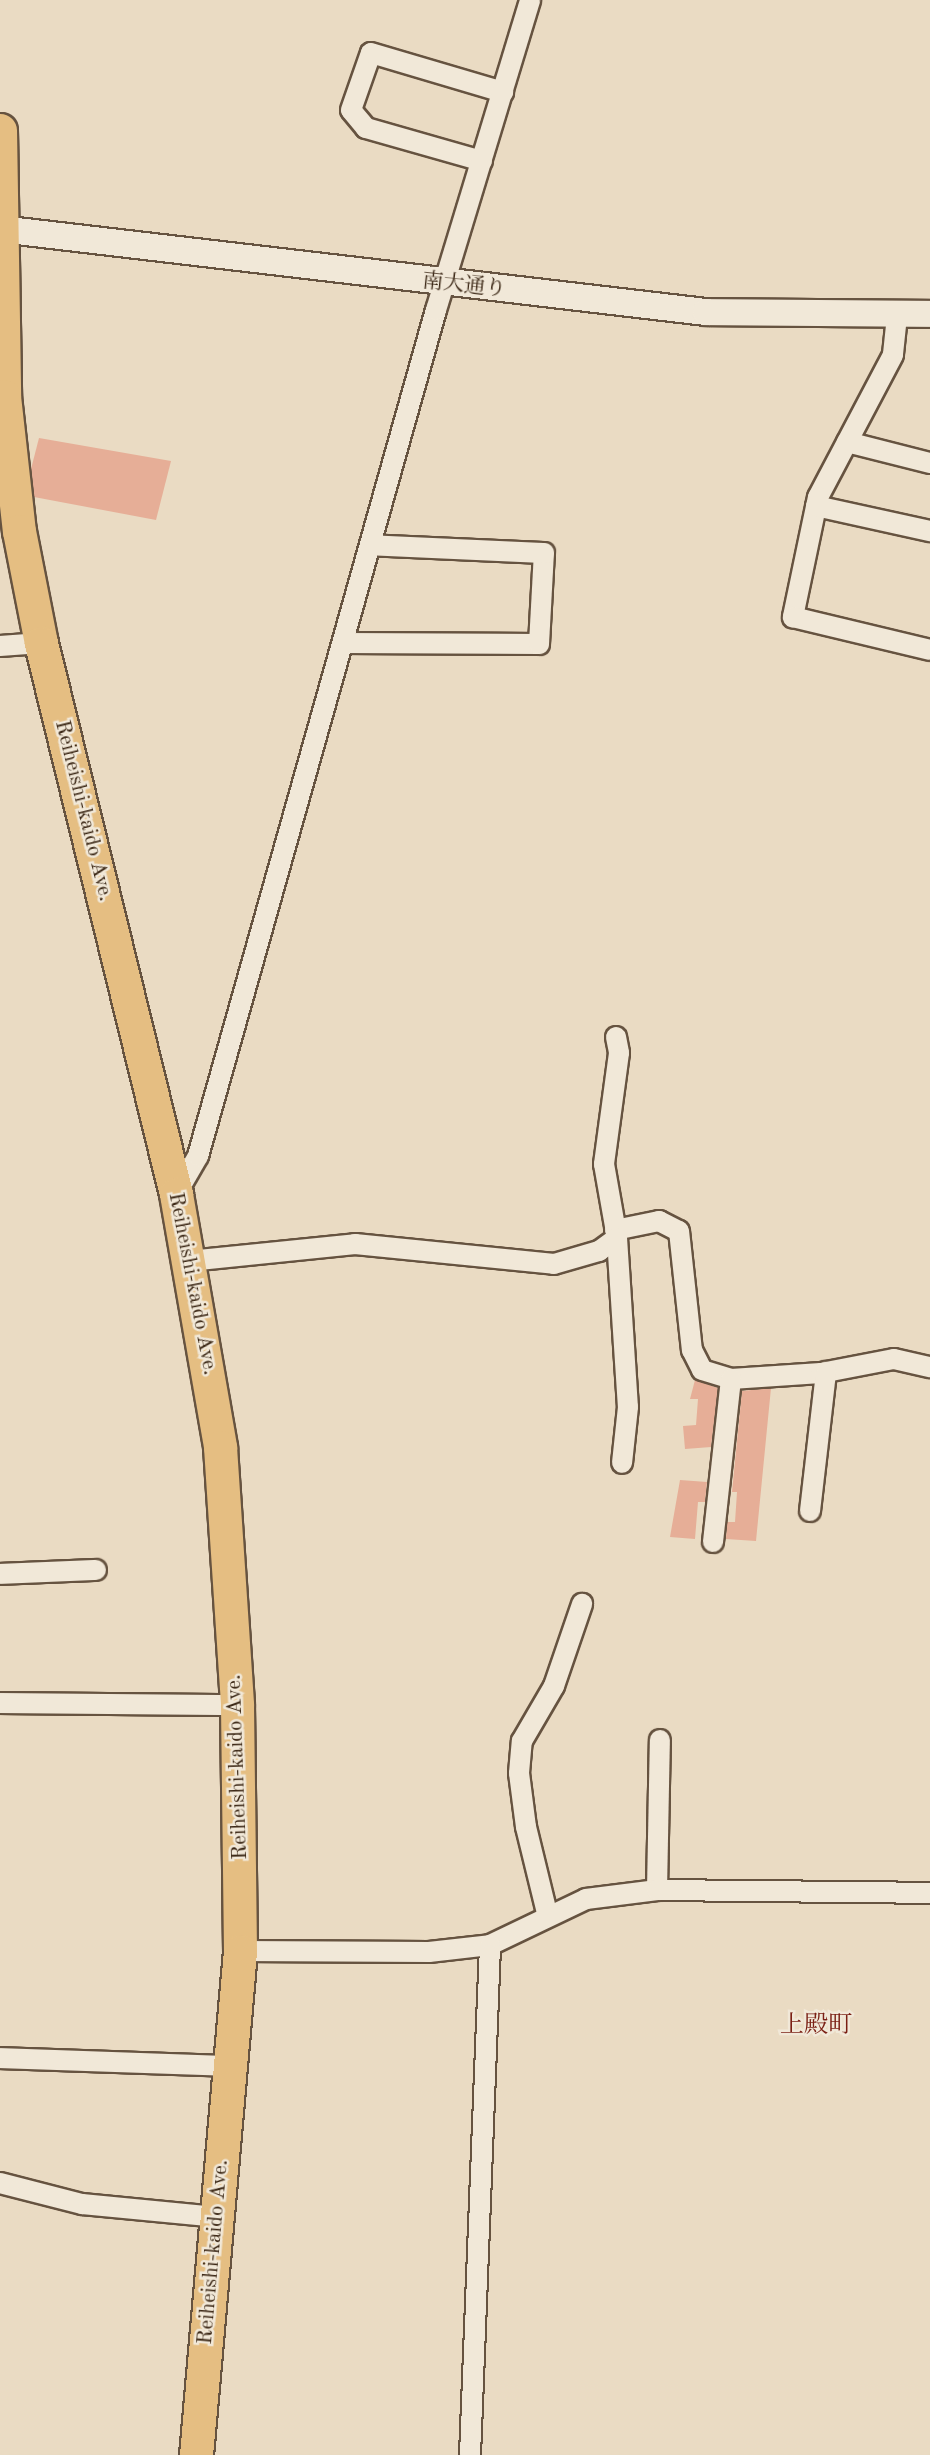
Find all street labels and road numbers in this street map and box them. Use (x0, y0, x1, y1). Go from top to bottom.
street label: 南大通り (421, 269, 507, 303)
street label: Reiheishi-kaido Ave. (48, 718, 118, 904)
street label: Reiheishi-kaido Ave. (162, 1190, 222, 1378)
street label: Reiheishi-kaido Ave. (222, 1674, 254, 1860)
street label: Reiheishi-kaido Ave. (193, 2158, 235, 2346)

